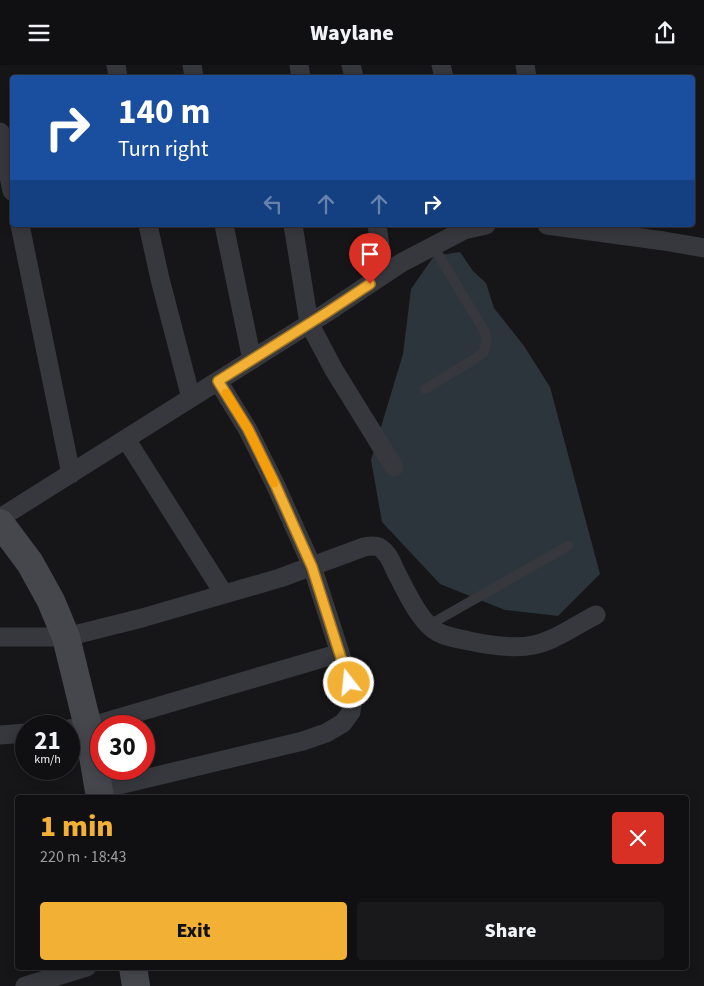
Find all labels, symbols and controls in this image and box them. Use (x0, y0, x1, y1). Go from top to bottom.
text: Waylane (310, 17, 394, 49)
icon: menu (25, 19, 53, 47)
icon: share (651, 19, 679, 47)
text: 140 m (118, 87, 210, 137)
icon: right (35, 95, 100, 160)
text: Turn right (118, 133, 208, 165)
icon: left (259, 190, 287, 218)
icon: ahead (312, 190, 340, 218)
icon: ahead (365, 190, 393, 218)
icon: right (418, 190, 446, 218)
pin (349, 233, 391, 284)
icon: arrive (356, 240, 384, 268)
position arrow (322, 656, 374, 708)
speed limit sign: 30 (90, 715, 155, 780)
text: 21 (34, 723, 61, 759)
text: km/h (34, 751, 61, 768)
text: 1 min (40, 805, 114, 848)
button: close (612, 812, 664, 864)
text: 220 m · 18:43 (40, 846, 127, 868)
button: Exit (40, 902, 347, 960)
button: Share (357, 902, 664, 960)

